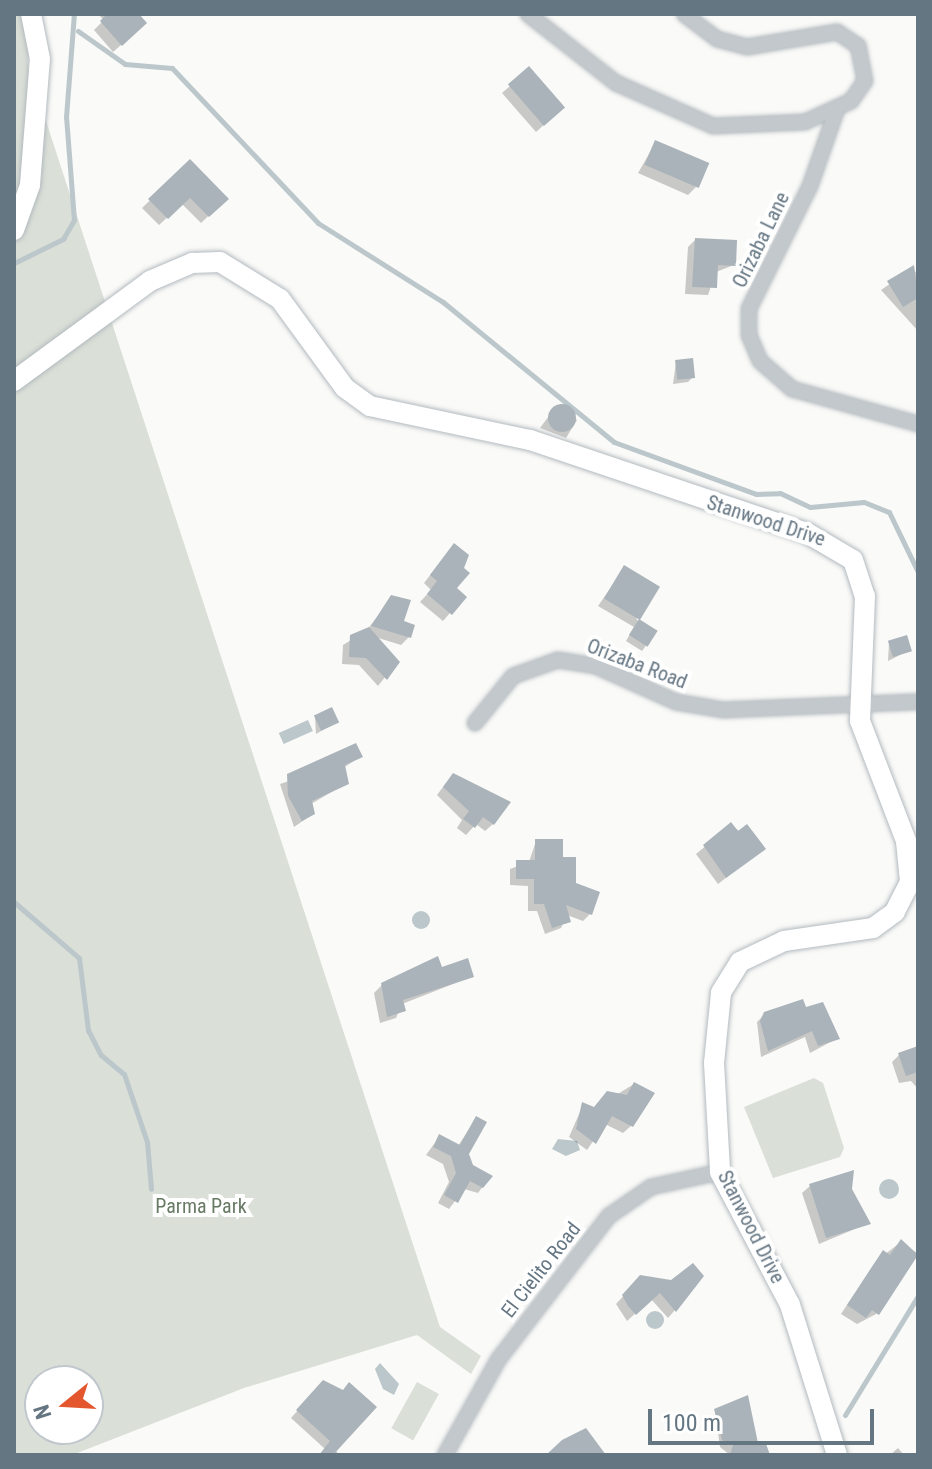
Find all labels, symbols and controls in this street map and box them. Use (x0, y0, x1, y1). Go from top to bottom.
street label: Orizaba Lane (728, 188, 794, 292)
street label: Stanwood Drive (704, 491, 828, 551)
street label: Orizaba Road (584, 634, 690, 694)
street label: Stanwood Drive (712, 1167, 790, 1287)
park label: Parma Park (155, 1194, 247, 1218)
street label: El Cielito Road (496, 1218, 586, 1322)
north arrow (24, 1365, 104, 1445)
scale bar (652, 1393, 878, 1443)
text: N (29, 1402, 57, 1422)
text: 100 m (662, 1409, 721, 1437)

